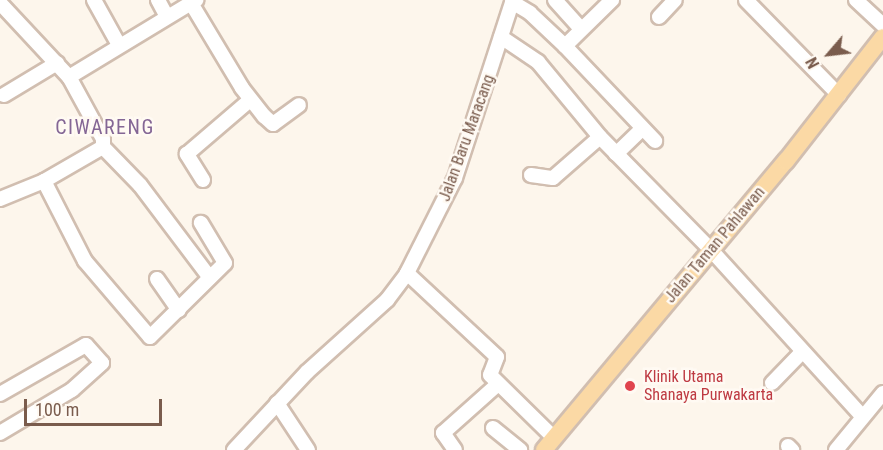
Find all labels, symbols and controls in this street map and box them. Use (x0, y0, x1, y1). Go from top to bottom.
north arrow (799, 24, 859, 84)
text: N (802, 54, 823, 71)
street label: Jalan Baru Maracang (435, 72, 499, 204)
district label: CIWARENG (55, 115, 155, 139)
street label: Jalan Taman Pahlawan (661, 183, 769, 307)
place label: Klinik Utama Shanaya Purwakarta (644, 367, 773, 405)
marker: Klinik Utama Shanaya Purwakarta (621, 377, 639, 395)
scale bar (27, 387, 165, 425)
text: 100 m (35, 399, 79, 420)

